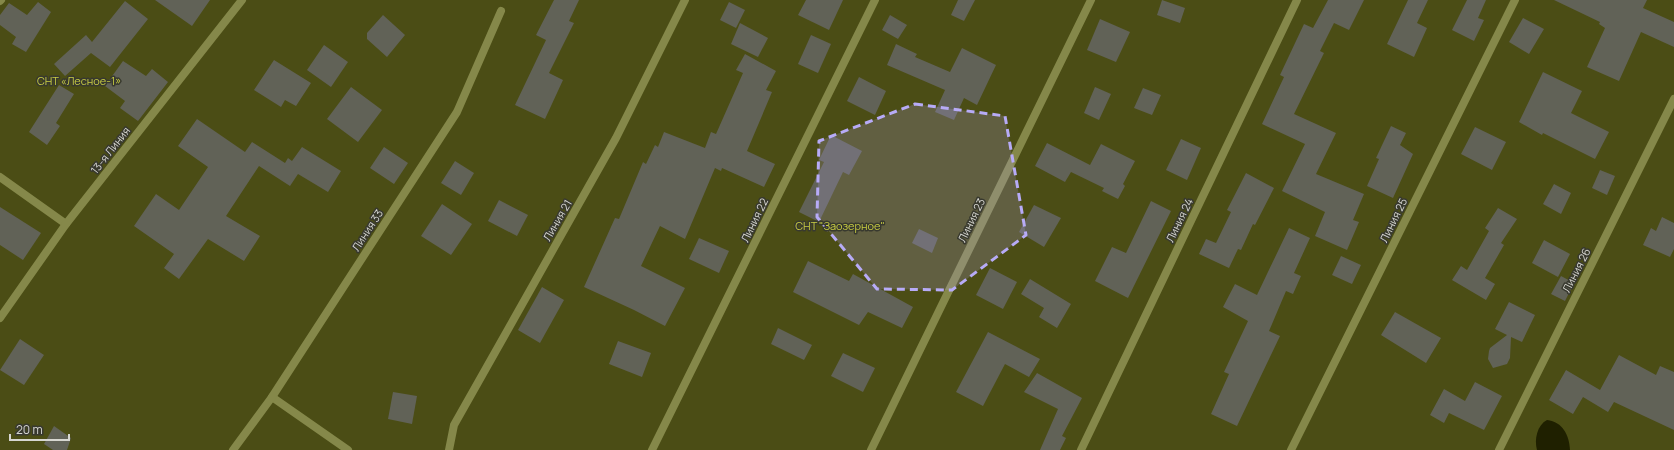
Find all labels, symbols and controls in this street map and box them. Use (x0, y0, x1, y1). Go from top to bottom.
park label: СНТ «Лесное-1» (37, 73, 121, 88)
street label: 13-я Линия (87, 123, 133, 177)
street label: Линия 22 (737, 195, 771, 245)
street label: Линия 23 (954, 195, 988, 245)
street label: Линия 24 (1162, 195, 1196, 245)
street label: Линия 25 (1376, 195, 1410, 245)
street label: Линия 21 (539, 197, 575, 243)
street label: Линия 33 (348, 206, 386, 254)
park label: СНТ "Заозерное" (795, 218, 885, 233)
street label: Линия 26 (1558, 245, 1594, 295)
scale bar (10, 416, 69, 442)
text: 20 m (16, 421, 43, 438)

